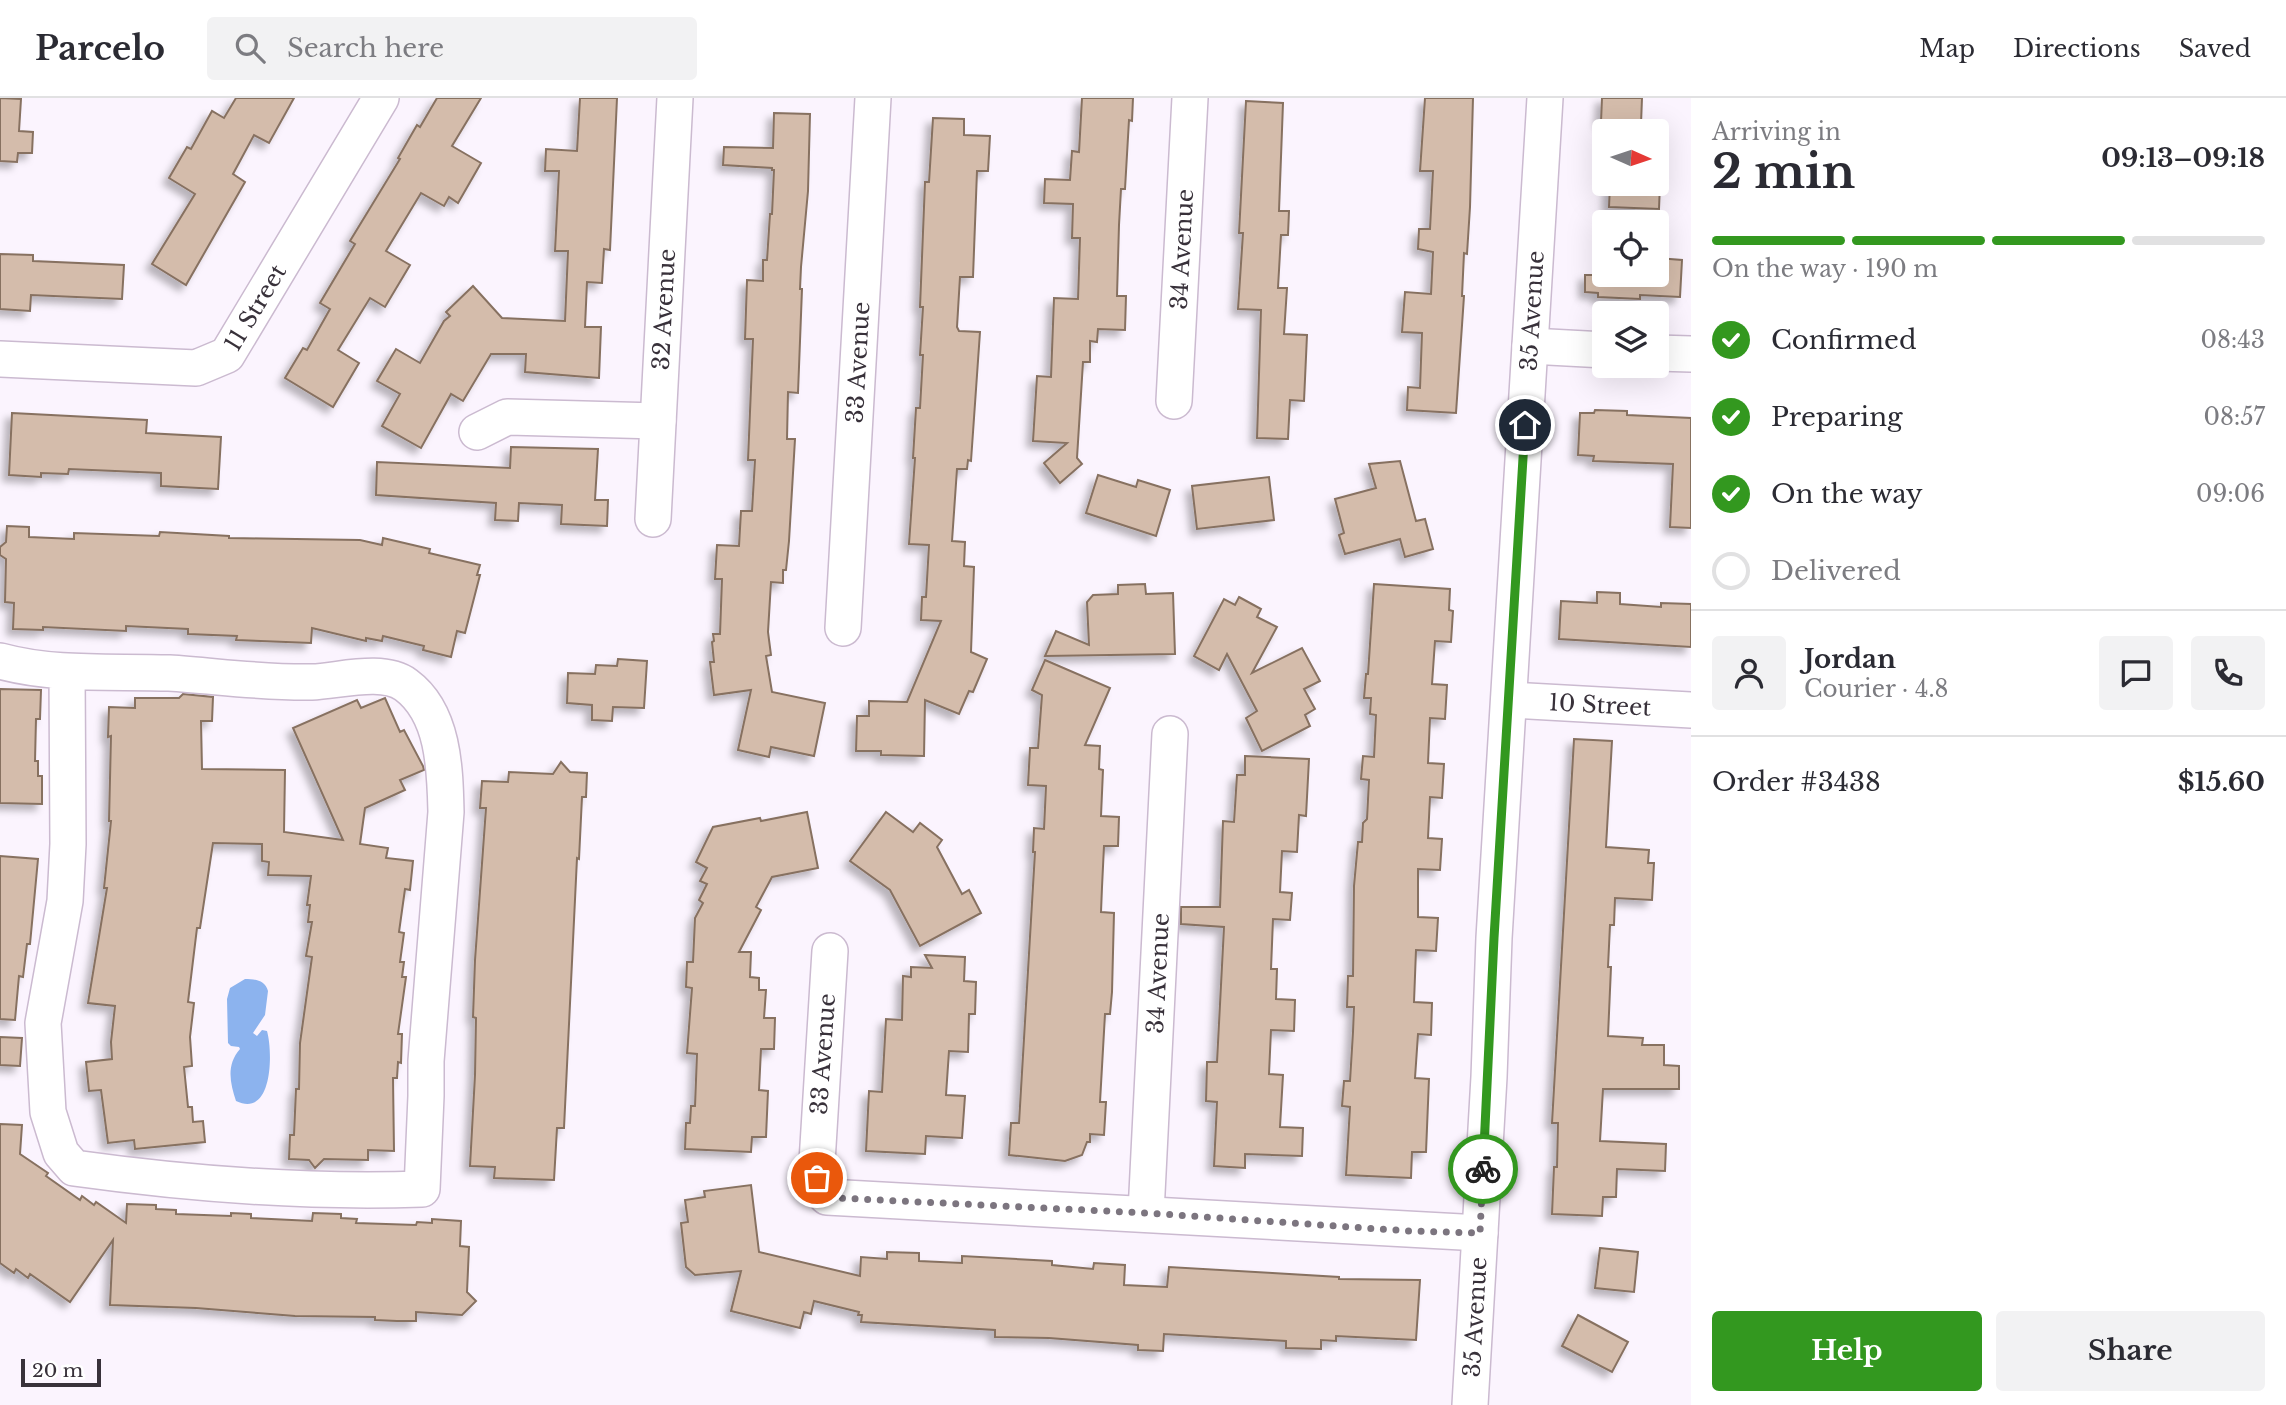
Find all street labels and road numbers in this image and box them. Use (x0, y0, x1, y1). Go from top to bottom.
street label: 34 Avenue (1165, 188, 1199, 310)
street label: 32 Avenue (647, 248, 681, 371)
street label: 35 Avenue (1514, 250, 1550, 372)
street label: 11 Street (219, 259, 292, 356)
street label: 33 Avenue (841, 301, 875, 424)
street label: 10 Street (1548, 688, 1652, 722)
street label: 34 Avenue (1141, 912, 1175, 1034)
street label: 33 Avenue (805, 992, 841, 1116)
street label: 35 Avenue (1458, 1256, 1493, 1378)

